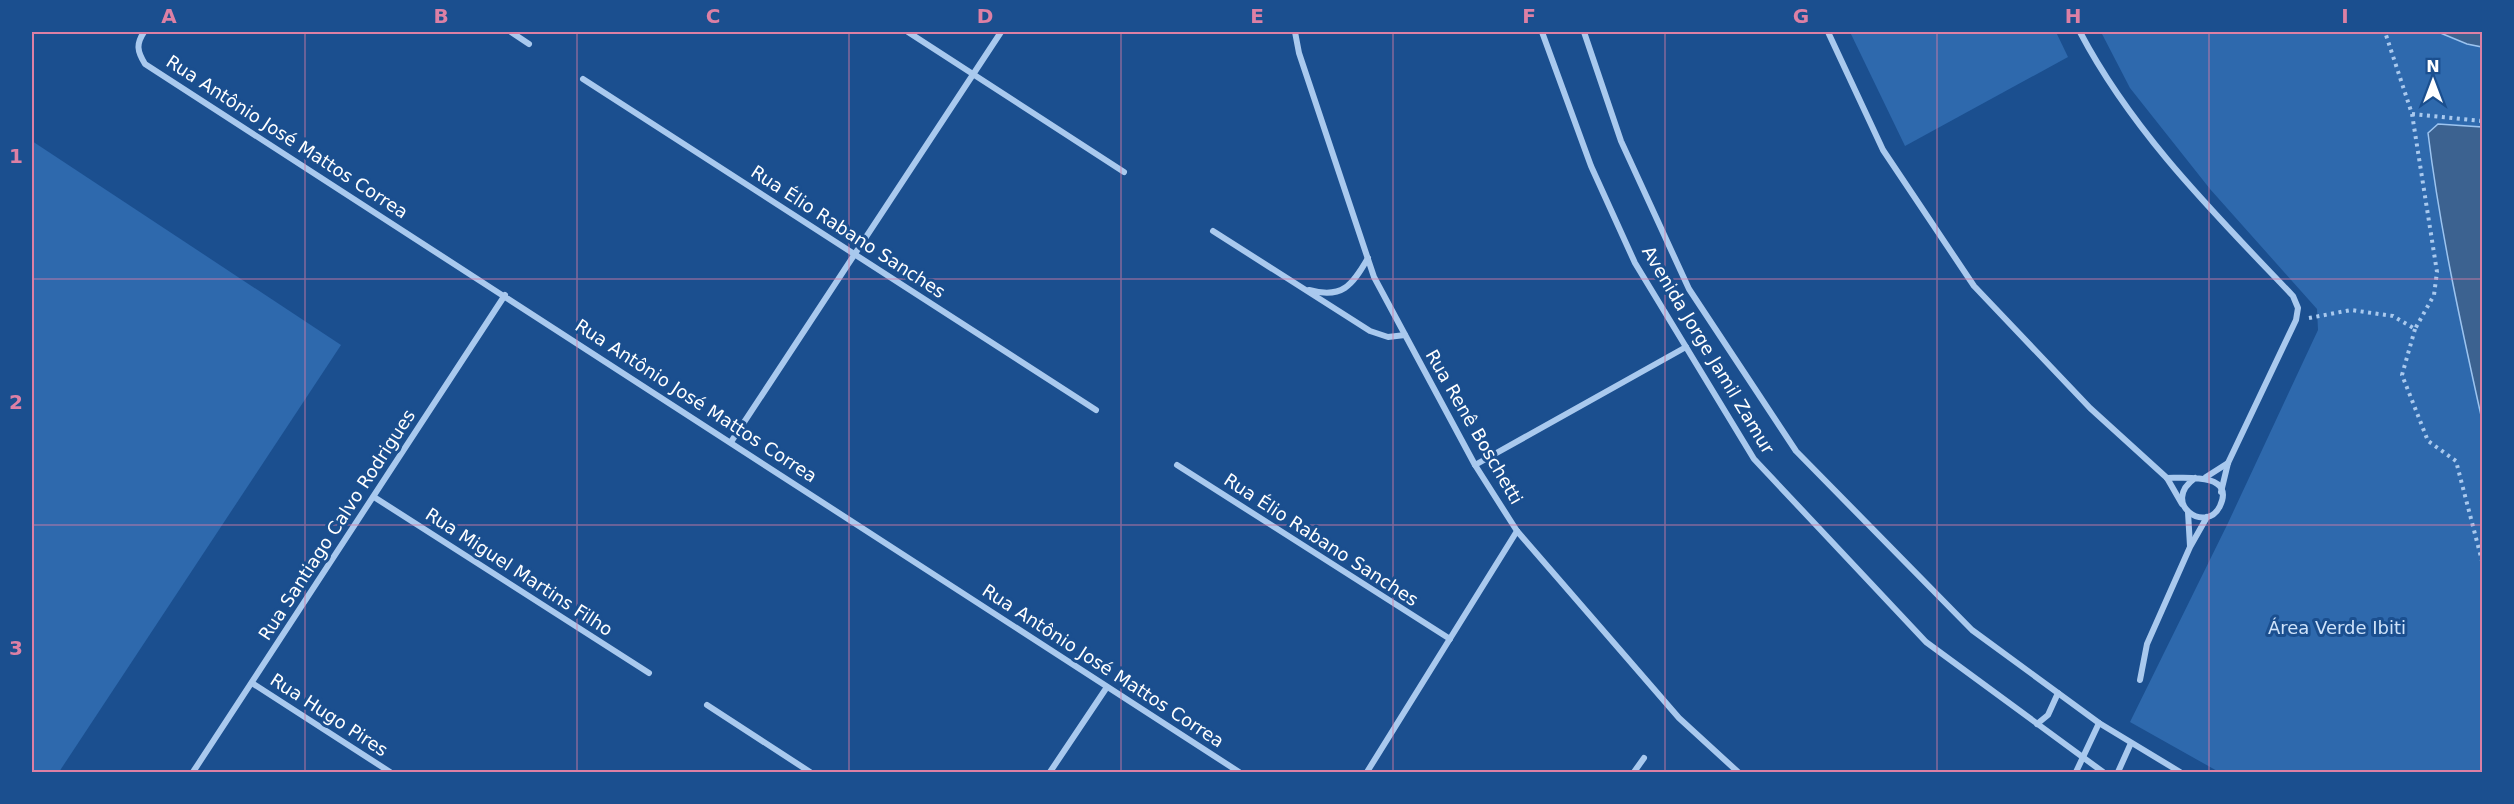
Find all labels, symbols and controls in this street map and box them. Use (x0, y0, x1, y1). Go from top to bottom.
text: A (161, 4, 177, 28)
text: B (433, 4, 449, 28)
text: C (706, 4, 720, 28)
text: D (977, 4, 993, 28)
text: E (1250, 4, 1264, 28)
text: F (1522, 4, 1536, 28)
text: G (1793, 4, 1809, 28)
text: H (2065, 4, 2081, 28)
text: I (2341, 4, 2349, 28)
street label: Rua Antônio José Mattos Correa (163, 50, 412, 223)
north arrow (2403, 51, 2463, 111)
text: N (2426, 57, 2440, 76)
text: 1 (9, 144, 23, 168)
street label: Rua Élio Rabano Sanches (747, 161, 949, 302)
street label: Avenida Jorge Jamil Zamur (1638, 242, 1779, 458)
street label: Rua Antônio José Mattos Correa (572, 314, 821, 487)
street label: Rua Renê Boschetti (1422, 346, 1527, 508)
text: 2 (9, 390, 23, 414)
street label: Rua Santiago Calvo Rodrigues (254, 405, 419, 644)
street label: Rua Élio Rabano Sanches (1220, 469, 1422, 610)
street label: Rua Miguel Martins Filho (422, 503, 617, 640)
street label: Rua Antônio José Mattos Correa (979, 579, 1228, 752)
park label: Área Verde Ibiti (2268, 617, 2406, 638)
text: 3 (9, 636, 23, 660)
street label: Rua Hugo Pires (267, 669, 392, 760)

